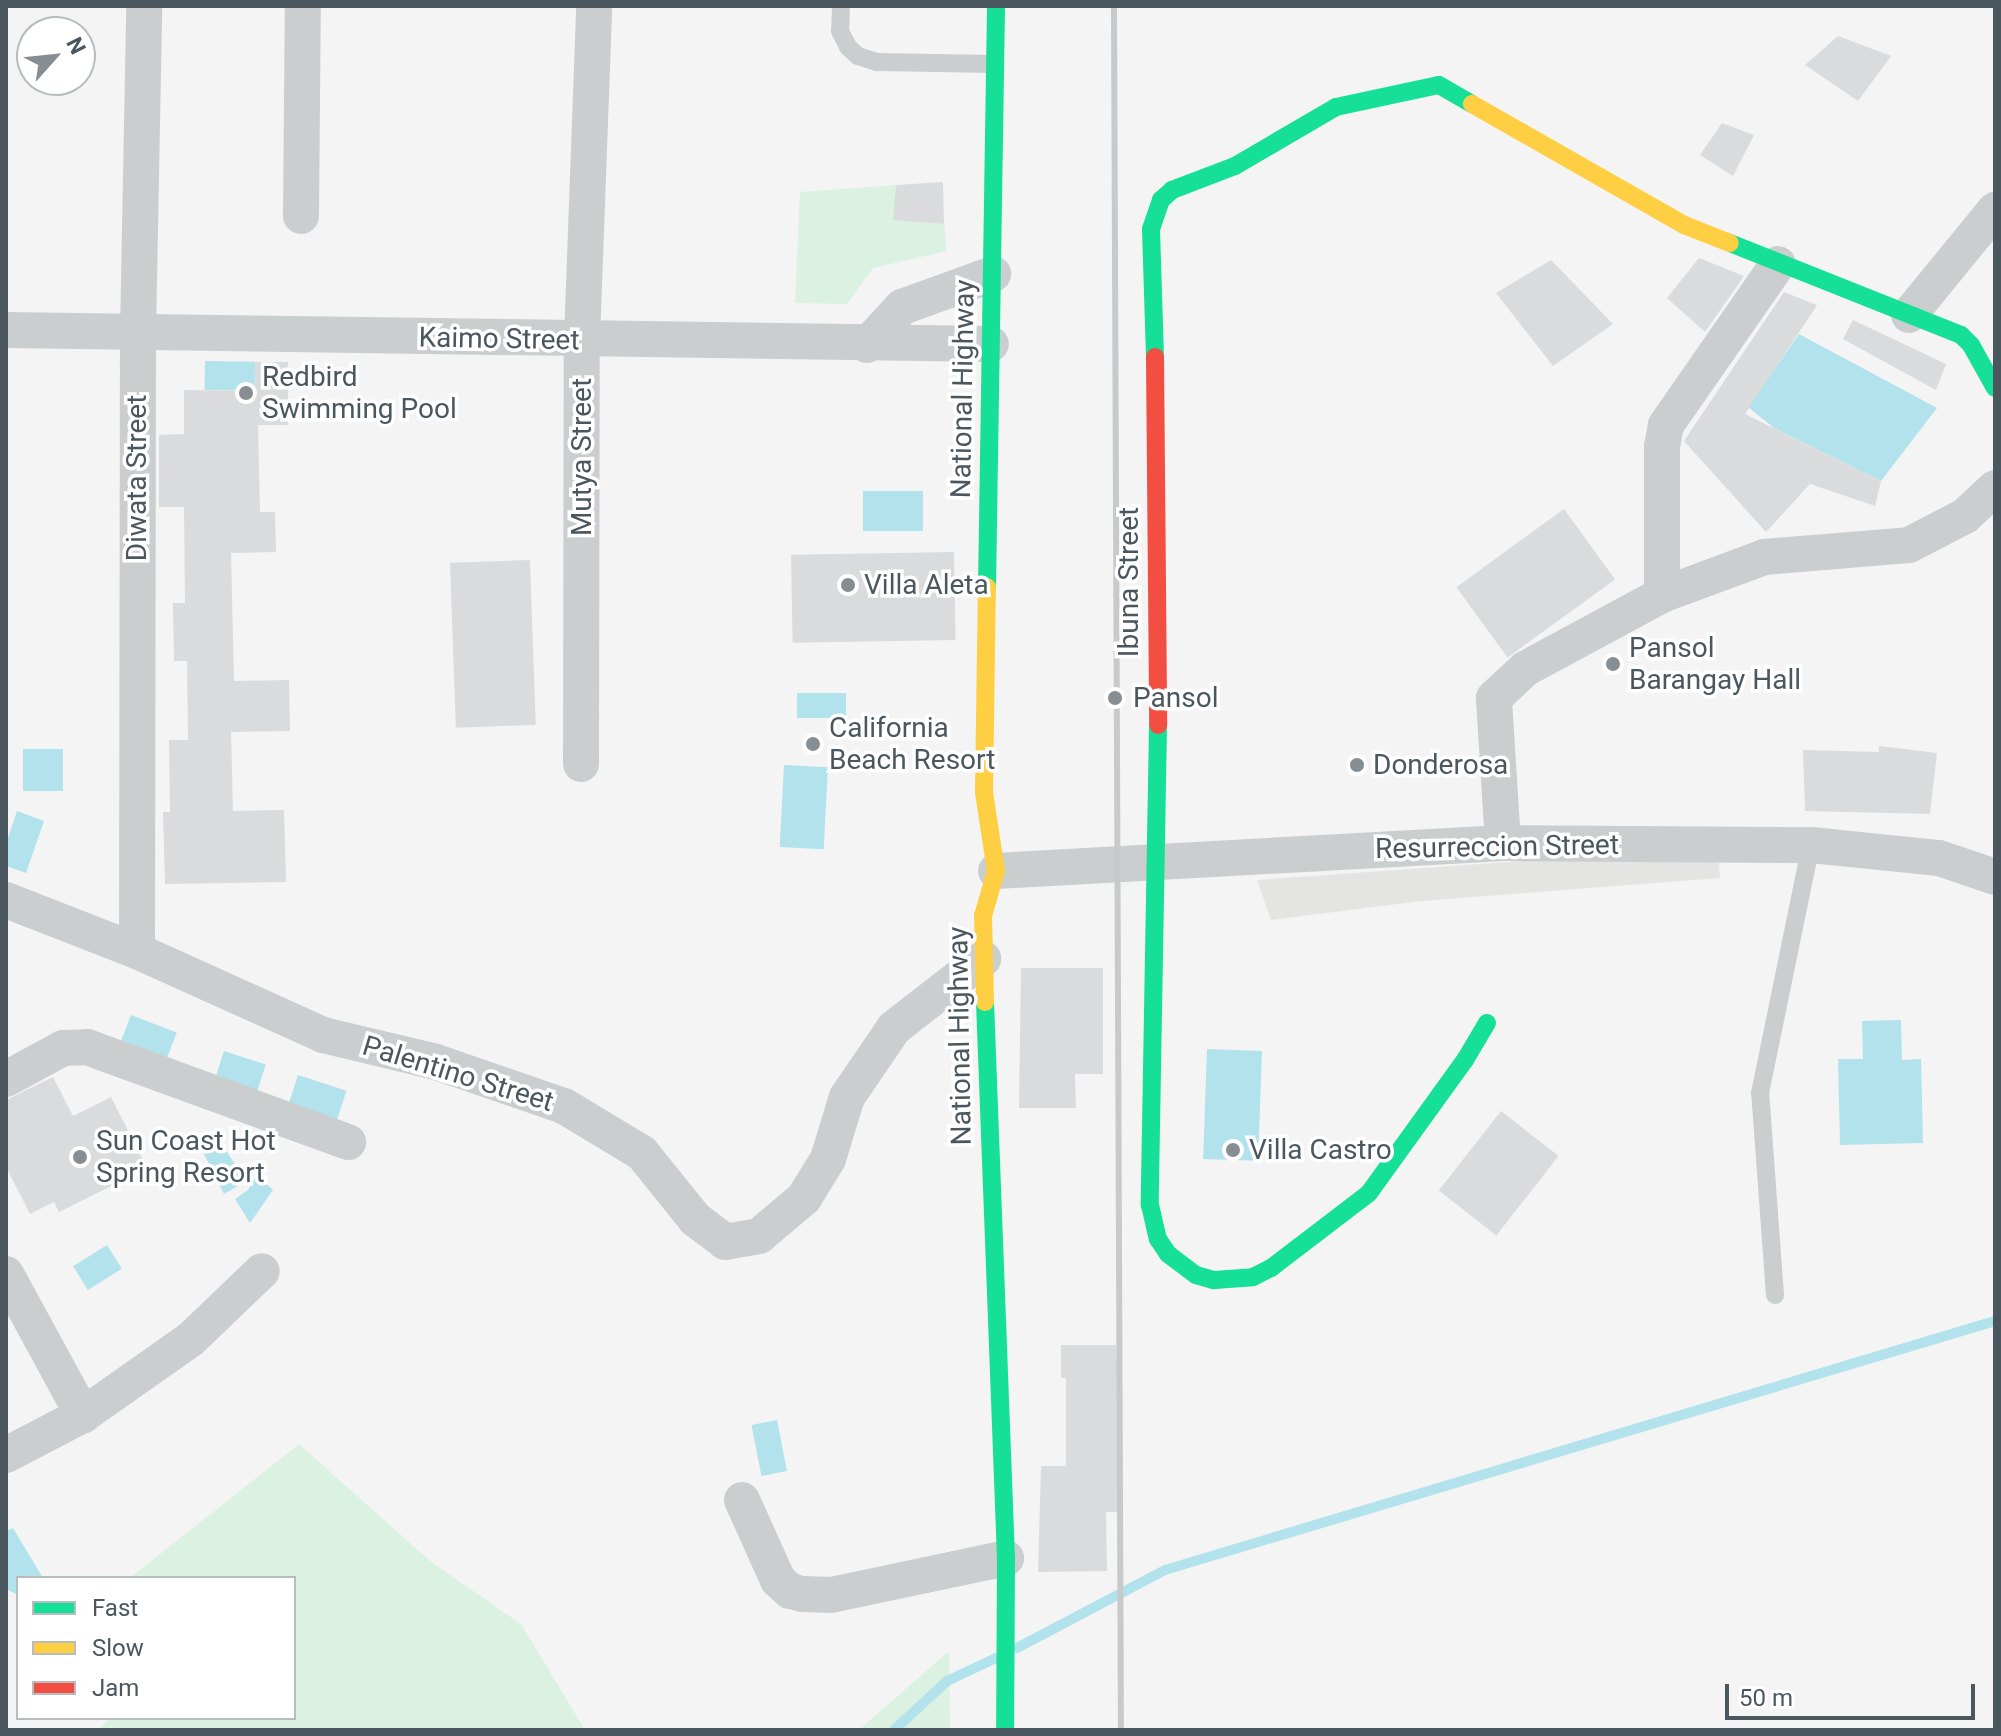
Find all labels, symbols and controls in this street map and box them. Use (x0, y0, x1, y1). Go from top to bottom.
north arrow (16, 16, 96, 96)
text: N (61, 33, 91, 58)
street label: National Highway (944, 279, 982, 499)
street label: Kaimo Street (418, 321, 580, 357)
place label: Redbird Swimming Pool (262, 360, 457, 426)
street label: Mutya Street (565, 378, 599, 536)
marker: Redbird Swimming Pool (237, 384, 255, 402)
street label: Diwata Street (120, 395, 154, 561)
street label: Ibuna Street (1112, 507, 1146, 657)
place label: Villa Aleta (864, 568, 989, 602)
marker: Villa Aleta (839, 576, 857, 594)
place label: Pansol Barangay Hall (1629, 631, 1801, 697)
marker: Pansol Barangay Hall (1604, 655, 1622, 673)
place label: Pansol (1133, 681, 1218, 715)
marker: Pansol (1104, 687, 1126, 709)
place label: California Beach Resort (829, 711, 995, 777)
marker: California Beach Resort (804, 735, 822, 753)
place label: Donderosa (1373, 748, 1508, 782)
marker: Donderosa (1348, 756, 1366, 774)
street label: Resurreccion Street (1375, 828, 1619, 866)
street label: National Highway (941, 926, 979, 1146)
street label: Palentino Street (358, 1029, 558, 1119)
place label: Sun Coast Hot Spring Resort (96, 1124, 276, 1190)
place label: Villa Castro (1249, 1133, 1392, 1167)
marker: Villa Castro (1224, 1141, 1242, 1159)
marker: Sun Coast Hot Spring Resort (71, 1148, 89, 1166)
legend (16, 1576, 296, 1720)
text: Fast (92, 1594, 138, 1622)
text: Slow (92, 1634, 144, 1662)
scale bar (1729, 1668, 1979, 1718)
text: Jam (92, 1674, 139, 1702)
text: 50 m (1739, 1684, 1793, 1712)

